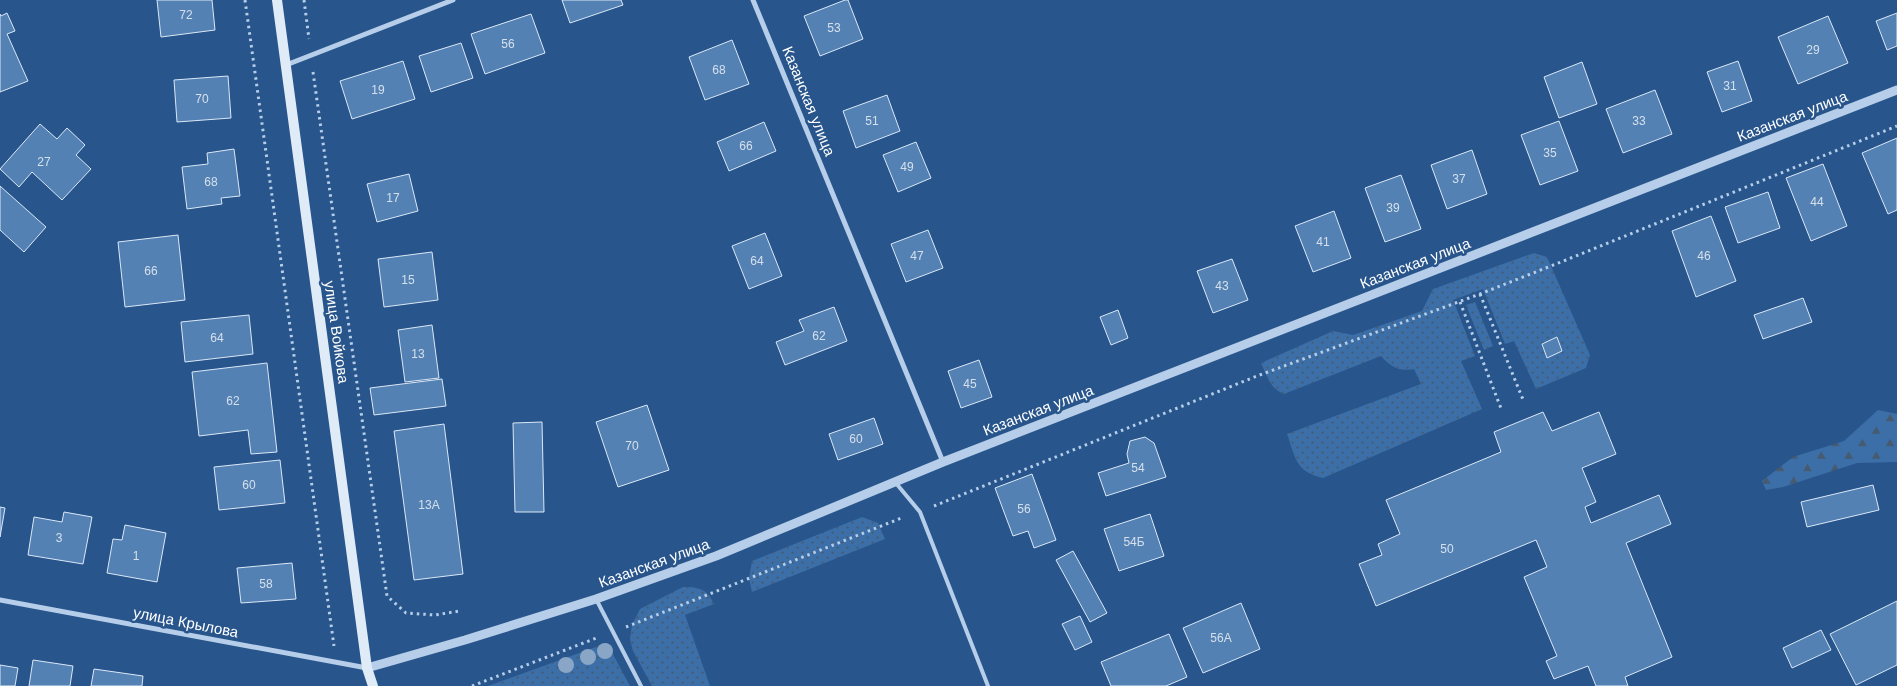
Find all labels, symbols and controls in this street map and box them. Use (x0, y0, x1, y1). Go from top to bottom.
house number: 72 (179, 8, 193, 22)
house number: 53 (827, 21, 841, 35)
house number: 56 (501, 37, 515, 51)
house number: 29 (1806, 43, 1820, 57)
street label: Казанская улица (779, 44, 839, 159)
house number: 68 (712, 63, 726, 77)
house number: 31 (1723, 79, 1737, 93)
house number: 19 (371, 83, 385, 97)
street label: Казанская улица (1734, 87, 1850, 145)
house number: 70 (195, 92, 209, 106)
house number: 51 (865, 114, 879, 128)
house number: 33 (1632, 114, 1646, 128)
house number: 66 (739, 139, 753, 153)
house number: 35 (1543, 146, 1557, 160)
house number: 27 (37, 155, 51, 169)
house number: 49 (900, 160, 914, 174)
house number: 37 (1452, 172, 1466, 186)
house number: 68 (204, 175, 218, 189)
house number: 17 (386, 191, 400, 205)
house number: 44 (1810, 195, 1824, 209)
house number: 39 (1386, 201, 1400, 215)
street label: Казанская улица (1357, 234, 1473, 292)
house number: 41 (1316, 235, 1330, 249)
house number: 47 (910, 249, 924, 263)
house number: 46 (1697, 249, 1711, 263)
house number: 64 (750, 254, 764, 268)
house number: 66 (144, 264, 158, 278)
house number: 15 (401, 273, 415, 287)
house number: 43 (1215, 279, 1229, 293)
street label: улица Войкова (321, 280, 353, 385)
house number: 62 (812, 329, 826, 343)
house number: 64 (210, 331, 224, 345)
house number: 13 (411, 347, 425, 361)
house number: 45 (963, 377, 977, 391)
street label: Казанская улица (980, 381, 1096, 439)
house number: 62 (226, 394, 240, 408)
house number: 60 (849, 432, 863, 446)
house number: 70 (625, 439, 639, 453)
house number: 54 (1131, 461, 1145, 475)
house number: 60 (242, 478, 256, 492)
house number: 13А (418, 498, 440, 512)
house number: 56 (1017, 502, 1031, 516)
house number: 3 (56, 531, 63, 545)
street label: Казанская улица (596, 535, 712, 591)
house number: 54Б (1123, 535, 1145, 549)
house number: 50 (1440, 542, 1454, 556)
house number: 1 (133, 549, 140, 563)
house number: 58 (259, 577, 273, 591)
street label: улица Крылова (132, 603, 241, 641)
house number: 56А (1210, 631, 1232, 645)

